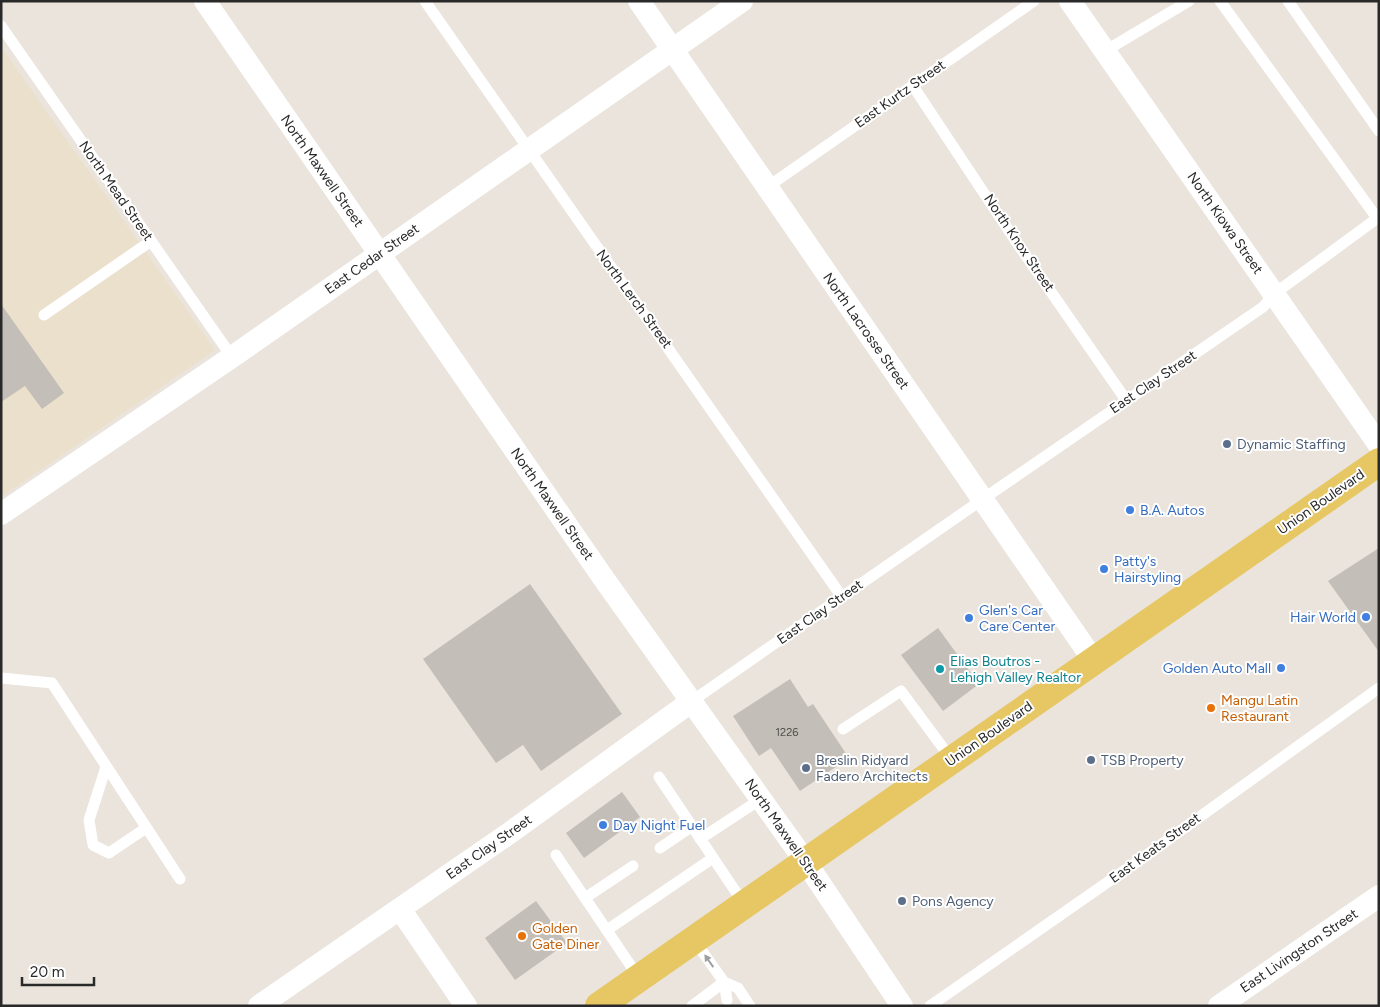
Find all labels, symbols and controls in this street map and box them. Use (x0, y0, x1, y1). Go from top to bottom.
street label: East Kurtz Street (851, 56, 949, 132)
street label: North Maxwell Street (277, 112, 367, 230)
street label: North Mead Street (75, 138, 157, 244)
street label: North Kiowa Street (1183, 169, 1267, 277)
street label: North Knox Street (980, 191, 1058, 295)
street label: East Cedar Street (322, 220, 422, 298)
street label: North Lerch Street (592, 246, 676, 352)
street label: North Lacrosse Street (819, 269, 913, 393)
street label: East Clay Street (1106, 347, 1200, 417)
place label: Dynamic Staffing (1237, 436, 1346, 453)
marker: Dynamic Staffing (1221, 438, 1233, 450)
street label: North Maxwell Street (507, 445, 597, 563)
street label: Union Boulevard (1274, 466, 1368, 538)
place label: B.A. Autos (1140, 502, 1205, 519)
marker: B.A. Autos (1124, 504, 1136, 516)
place label: Patty's Hairstyling (1114, 553, 1181, 586)
marker: Patty's Hairstyling (1098, 563, 1110, 575)
street label: East Clay Street (774, 576, 866, 648)
place label: Glen's Car Care Center (979, 602, 1056, 635)
place label: Hair World (1290, 609, 1356, 626)
marker: Hair World (1360, 611, 1372, 623)
marker: Glen's Car Care Center (963, 612, 975, 624)
place label: Elias Boutros - Lehigh Valley Realtor (950, 653, 1081, 686)
place label: Golden Auto Mall (1163, 660, 1271, 677)
marker: Golden Auto Mall (1275, 662, 1287, 674)
marker: Elias Boutros - Lehigh Valley Realtor (934, 663, 946, 675)
place label: Mangu Latin Restaurant (1221, 692, 1298, 725)
street label: Union Boulevard (942, 698, 1036, 770)
marker: Mangu Latin Restaurant (1205, 702, 1217, 714)
house number: 1226 (775, 726, 799, 739)
place label: Breslin Ridyard Fadero Architects (816, 752, 928, 785)
place label: TSB Property (1101, 752, 1184, 769)
marker: TSB Property (1085, 754, 1097, 766)
marker: Breslin Ridyard Fadero Architects (800, 762, 812, 774)
street label: North Maxwell Street (741, 776, 831, 894)
street label: East Keats Street (1106, 809, 1204, 887)
street label: East Clay Street (443, 811, 535, 883)
place label: Day Night Fuel (613, 817, 705, 834)
marker: Day Night Fuel (597, 819, 609, 831)
place label: Pons Agency (912, 893, 994, 910)
marker: Pons Agency (896, 895, 908, 907)
street label: East Livingston Street (1237, 905, 1361, 997)
place label: Golden Gate Diner (532, 920, 599, 953)
marker: Golden Gate Diner (516, 930, 528, 942)
scale bar (22, 954, 95, 986)
one-way arrow (704, 955, 714, 968)
text: 20 m (30, 963, 64, 981)

